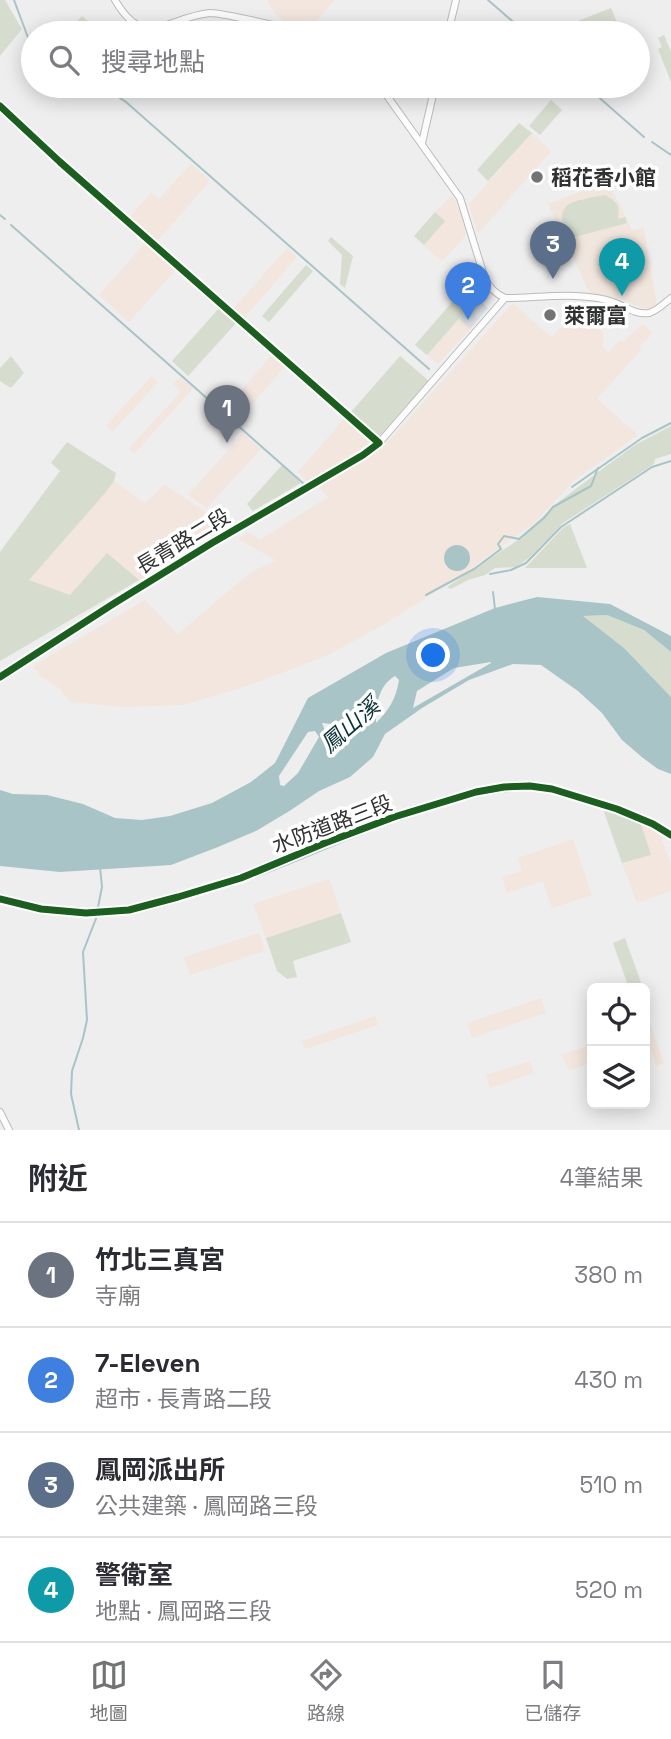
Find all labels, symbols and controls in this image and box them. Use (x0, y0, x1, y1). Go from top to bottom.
search box (21, 21, 650, 98)
icon: search (45, 41, 83, 79)
text: 搜尋地點 (101, 45, 205, 79)
place label: 稻花香小館 (551, 164, 656, 191)
marker: 稻花香小館 (529, 169, 545, 185)
pin: 3 (530, 221, 576, 279)
pin: 4 (599, 238, 645, 296)
pin: 2 (445, 262, 491, 320)
place label: 萊爾富 (564, 302, 627, 329)
marker: 萊爾富 (542, 307, 558, 323)
pin: 1 (204, 385, 250, 443)
street label: 長青路二段 (131, 502, 235, 580)
your location (416, 638, 450, 672)
water label: 鳳山溪 (314, 689, 388, 759)
street label: 水防道路三段 (268, 789, 396, 859)
map controls (587, 983, 650, 1109)
button: locate (587, 983, 650, 1046)
button: layers (587, 1046, 650, 1109)
text: 附近 (28, 1159, 88, 1198)
text: 4筆結果 (560, 1163, 643, 1193)
text: 竹北三真宮 (95, 1243, 225, 1277)
text: 1 (46, 1260, 56, 1290)
text: 380 m (574, 1260, 643, 1290)
text: 寺廟 (95, 1281, 141, 1311)
text: 7-Eleven (95, 1346, 200, 1380)
text: 2 (44, 1365, 58, 1395)
text: 430 m (574, 1365, 643, 1395)
text: 超市 · 長青路二段 (95, 1384, 272, 1414)
text: 鳳岡派出所 (95, 1453, 225, 1487)
text: 3 (44, 1470, 58, 1500)
text: 510 m (580, 1470, 643, 1500)
text: 公共建築 · 鳳岡路三段 (95, 1491, 318, 1521)
text: 警衛室 (95, 1558, 173, 1592)
text: 4 (44, 1575, 58, 1605)
text: 520 m (575, 1575, 643, 1605)
text: 地點 · 鳳岡路三段 (95, 1596, 272, 1626)
tab: 地圖 (90, 1656, 128, 1726)
tab: 路線 (307, 1656, 345, 1726)
tab: 已儲存 (524, 1656, 581, 1726)

